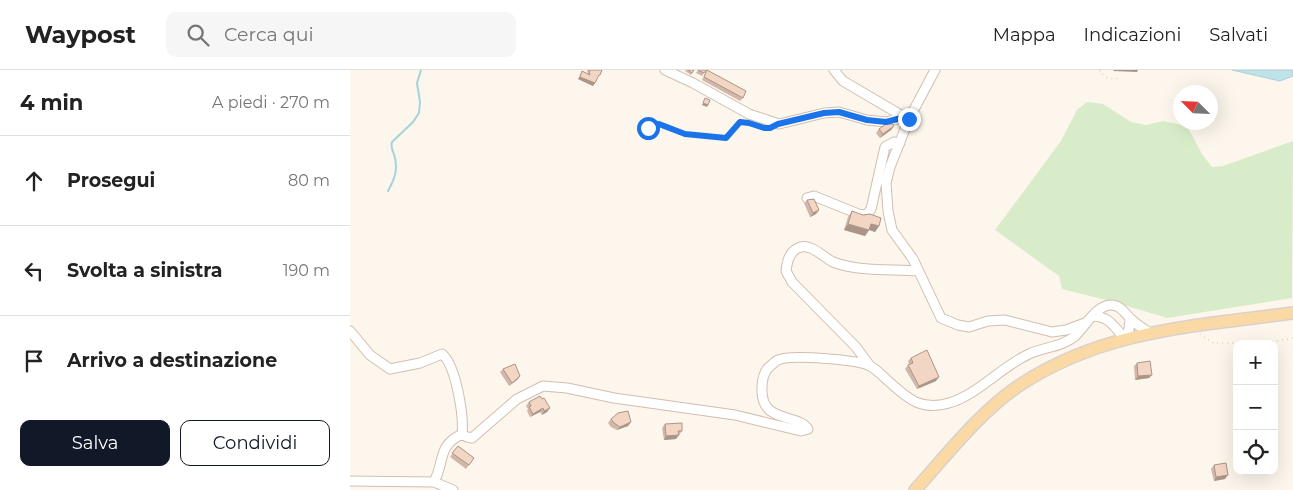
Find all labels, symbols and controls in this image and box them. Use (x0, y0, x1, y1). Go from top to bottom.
search box (166, 12, 516, 57)
text: Waypost (25, 20, 136, 49)
icon: search (184, 21, 212, 49)
text: Cerca qui (224, 23, 314, 46)
text: Mappa (993, 24, 1056, 46)
text: Indicazioni (1084, 24, 1181, 46)
text: Salvati (1209, 24, 1268, 46)
north arrow (1173, 85, 1218, 130)
text: 4 min (20, 90, 83, 115)
text: A piedi · 270 m (212, 93, 330, 112)
route end (898, 108, 921, 131)
route start (637, 117, 660, 140)
icon: ahead (20, 167, 48, 195)
text: Prosegui (67, 169, 155, 192)
text: 80 m (288, 171, 330, 190)
icon: left (20, 257, 48, 285)
text: Svolta a sinistra (67, 259, 222, 282)
text: 190 m (283, 261, 330, 280)
map controls (1233, 340, 1278, 475)
button: + (1233, 340, 1278, 385)
icon: arrive (20, 347, 48, 375)
text: Arrivo a destinazione (67, 349, 277, 372)
button: − (1233, 385, 1278, 430)
button: Salva (20, 420, 170, 466)
button: Condividi (180, 420, 330, 466)
button: locate (1233, 430, 1278, 475)

